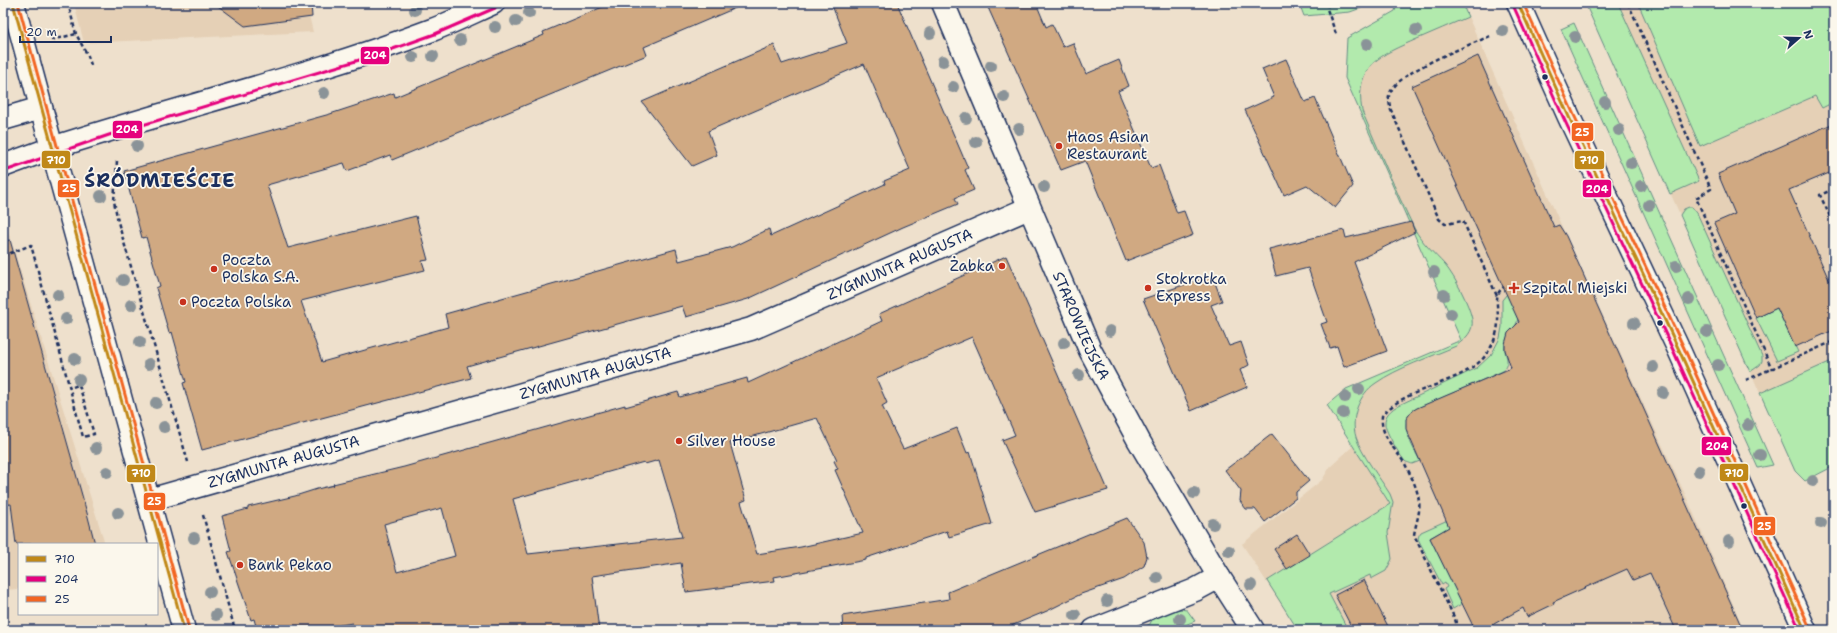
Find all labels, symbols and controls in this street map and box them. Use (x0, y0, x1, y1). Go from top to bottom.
scale bar (20, 18, 111, 44)
north arrow (1779, 18, 1819, 58)
text: 20 m (26, 24, 57, 40)
text: N (1799, 28, 1817, 42)
line badge: 204 (360, 46, 390, 65)
text: 204 (364, 48, 387, 63)
unlabelled marker (1540, 72, 1550, 82)
line badge: 204 (112, 120, 143, 139)
text: 204 (116, 122, 139, 137)
line badge: 25 (1571, 122, 1594, 142)
text: 25 (1575, 125, 1589, 140)
place label: Haos Asian Restaurant (1067, 127, 1149, 164)
marker: Haos Asian Restaurant (1054, 141, 1064, 151)
line badge: 710 (41, 150, 71, 169)
line badge: 710 (1574, 150, 1605, 170)
text: 710 (46, 153, 66, 168)
text: 710 (1579, 153, 1599, 168)
district label: ŚRÓDMIEŚCIE (84, 167, 236, 193)
line badge: 25 (57, 179, 80, 198)
line badge: 204 (1582, 179, 1612, 198)
text: 25 (62, 181, 76, 196)
text: 204 (1586, 182, 1609, 197)
street label: ZYGMUNTA AUGUSTA (824, 224, 976, 305)
place label: Poczta Polska S.A. (222, 250, 299, 287)
place label: Żabka (950, 256, 995, 276)
marker: Żabka (997, 261, 1007, 271)
marker: Poczta Polska S.A. (209, 264, 219, 274)
street label: STAROWIEJSKA (1048, 268, 1114, 384)
place label: Stokrotka Express (1156, 269, 1227, 306)
place label: Szpital Miejski (1523, 278, 1628, 298)
marker: Szpital Miejski (1508, 282, 1520, 294)
marker: Stokrotka Express (1143, 283, 1153, 293)
place label: Poczta Polska (191, 292, 292, 312)
marker: Poczta Polska (178, 297, 188, 307)
unlabelled marker (1655, 318, 1665, 328)
street label: ZYGMUNTA AUGUSTA (517, 342, 674, 404)
street label: ZYGMUNTA AUGUSTA (205, 431, 362, 493)
place label: Silver House (687, 431, 776, 451)
marker: Silver House (674, 436, 684, 446)
line badge: 204 (1701, 436, 1732, 456)
text: 204 (1706, 439, 1729, 454)
line badge: 710 (1719, 463, 1749, 482)
line badge: 710 (126, 464, 156, 483)
text: 710 (131, 466, 151, 481)
text: 710 (1724, 466, 1744, 481)
line badge: 25 (143, 492, 166, 511)
text: 25 (147, 494, 161, 509)
unlabelled marker (1739, 501, 1749, 511)
line badge: 25 (1753, 516, 1776, 536)
text: 25 (1757, 519, 1771, 534)
legend (18, 543, 158, 615)
text: 710 (54, 551, 75, 567)
place label: Bank Pekao (248, 555, 332, 575)
marker: Bank Pekao (235, 560, 245, 570)
text: 204 (54, 571, 78, 587)
text: 25 (54, 591, 70, 607)

